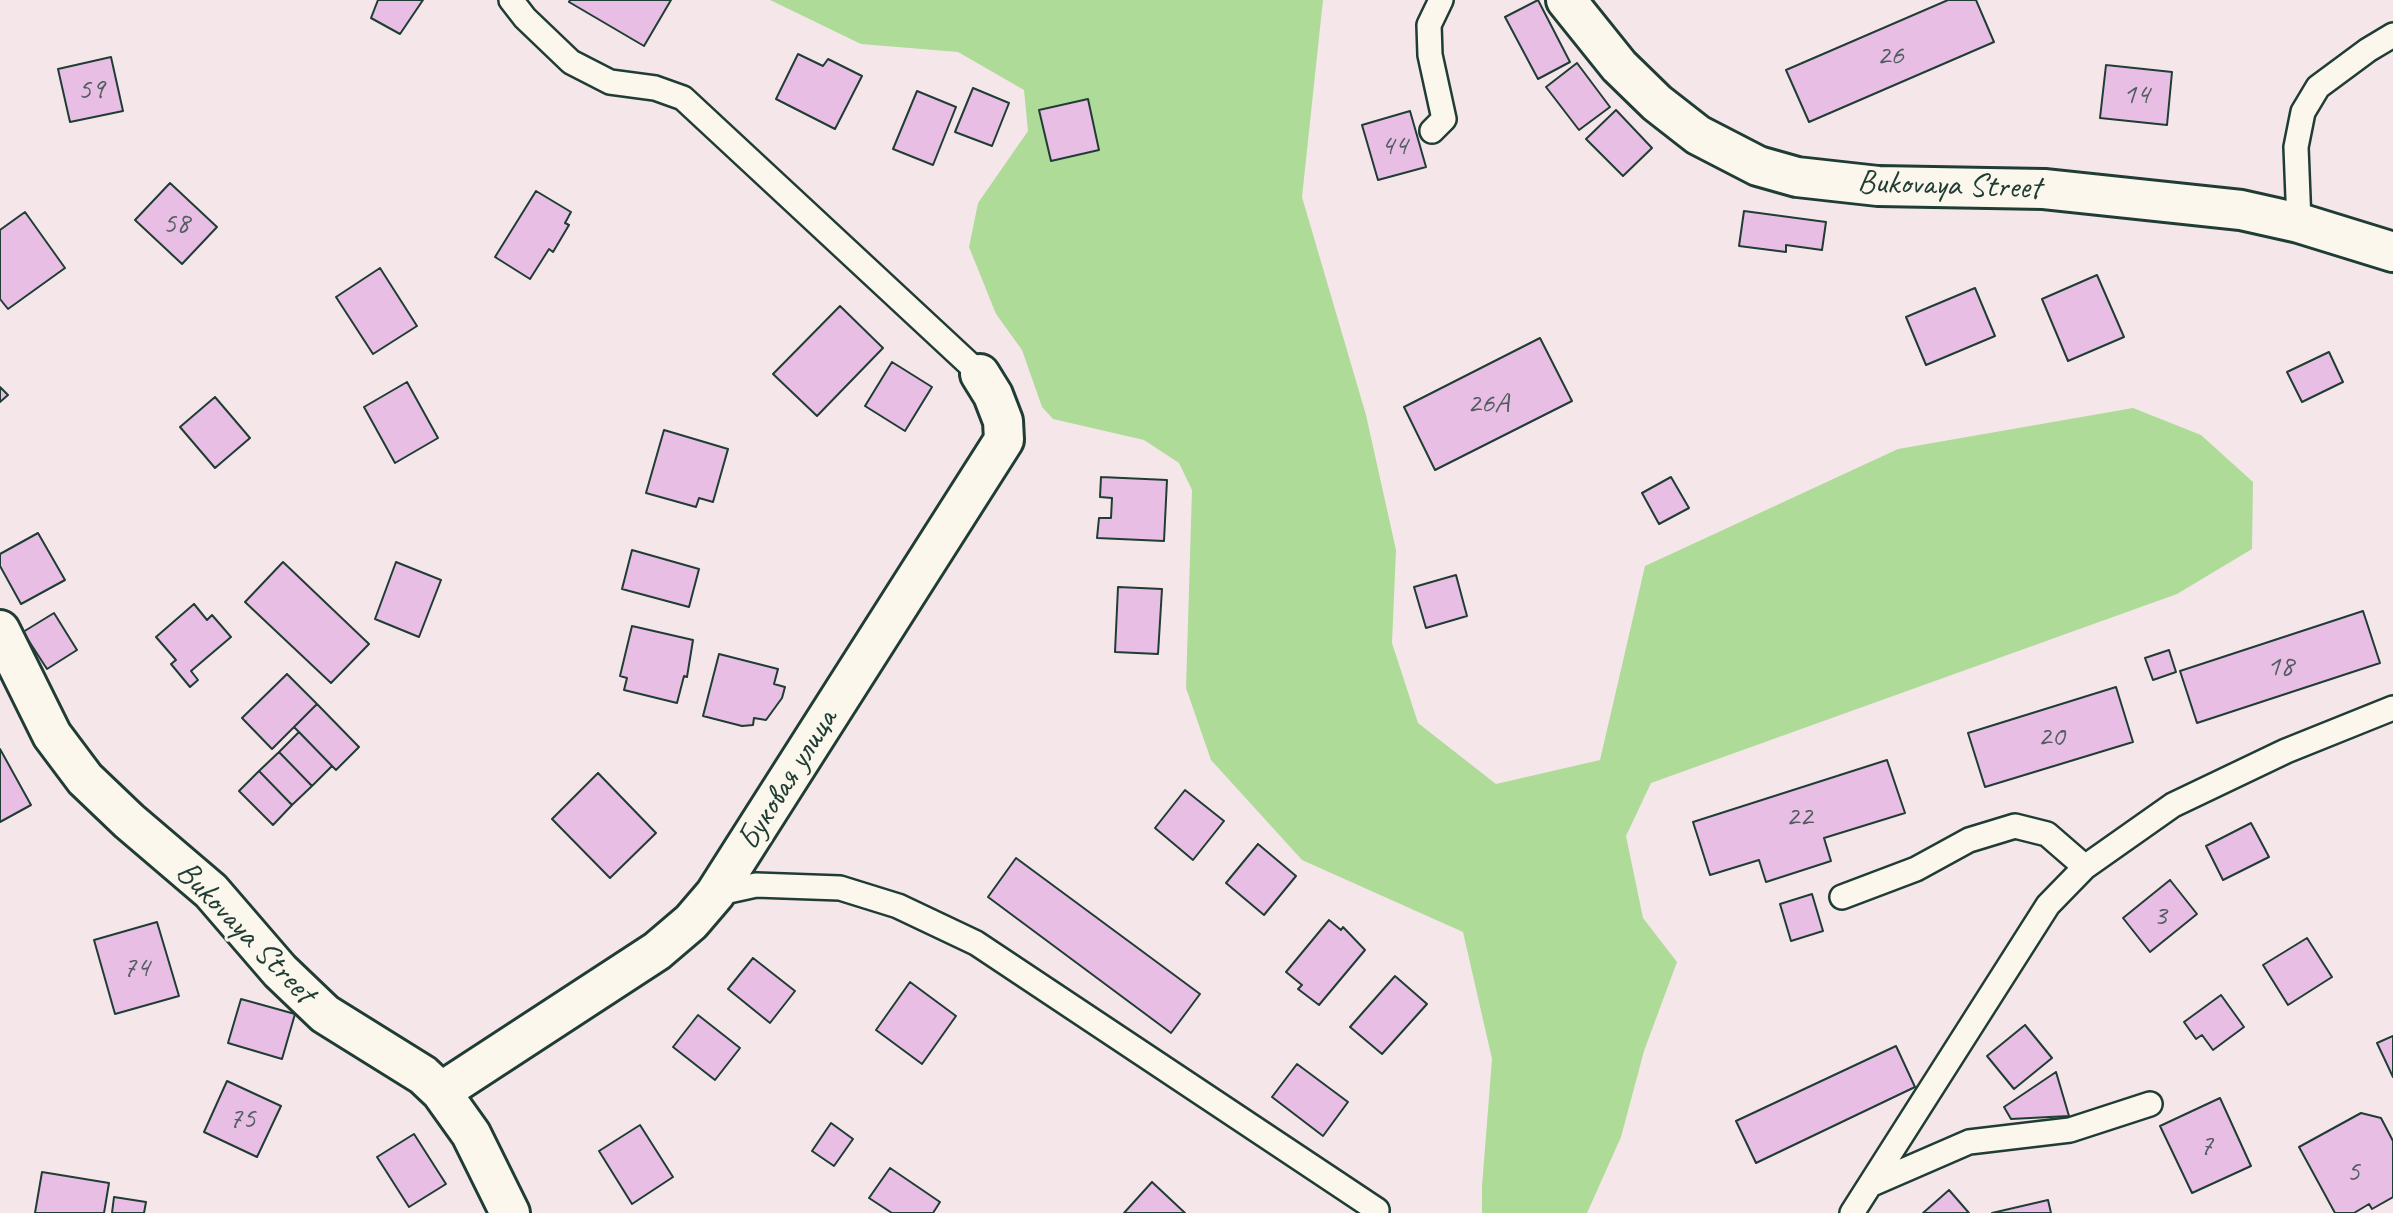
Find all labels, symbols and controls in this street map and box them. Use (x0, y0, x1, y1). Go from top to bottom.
house number: 26 (1877, 38, 1903, 74)
house number: 59 (78, 72, 104, 108)
house number: 14 (2123, 77, 2149, 113)
house number: 44 (1381, 128, 1407, 164)
street label: Bukovaya Street (1857, 163, 2041, 209)
house number: 58 (163, 206, 189, 242)
house number: 26А (1467, 386, 1509, 422)
house number: 18 (2267, 649, 2293, 685)
street label: Буковая улица (729, 702, 847, 858)
house number: 20 (2038, 719, 2064, 755)
house number: 22 (1786, 799, 1812, 835)
street label: Bukovaya Street (167, 853, 323, 1013)
house number: 3 (2153, 898, 2167, 934)
house number: 74 (123, 950, 149, 986)
house number: 75 (229, 1101, 255, 1137)
house number: 7 (2199, 1128, 2213, 1164)
house number: 5 (2346, 1154, 2360, 1190)

